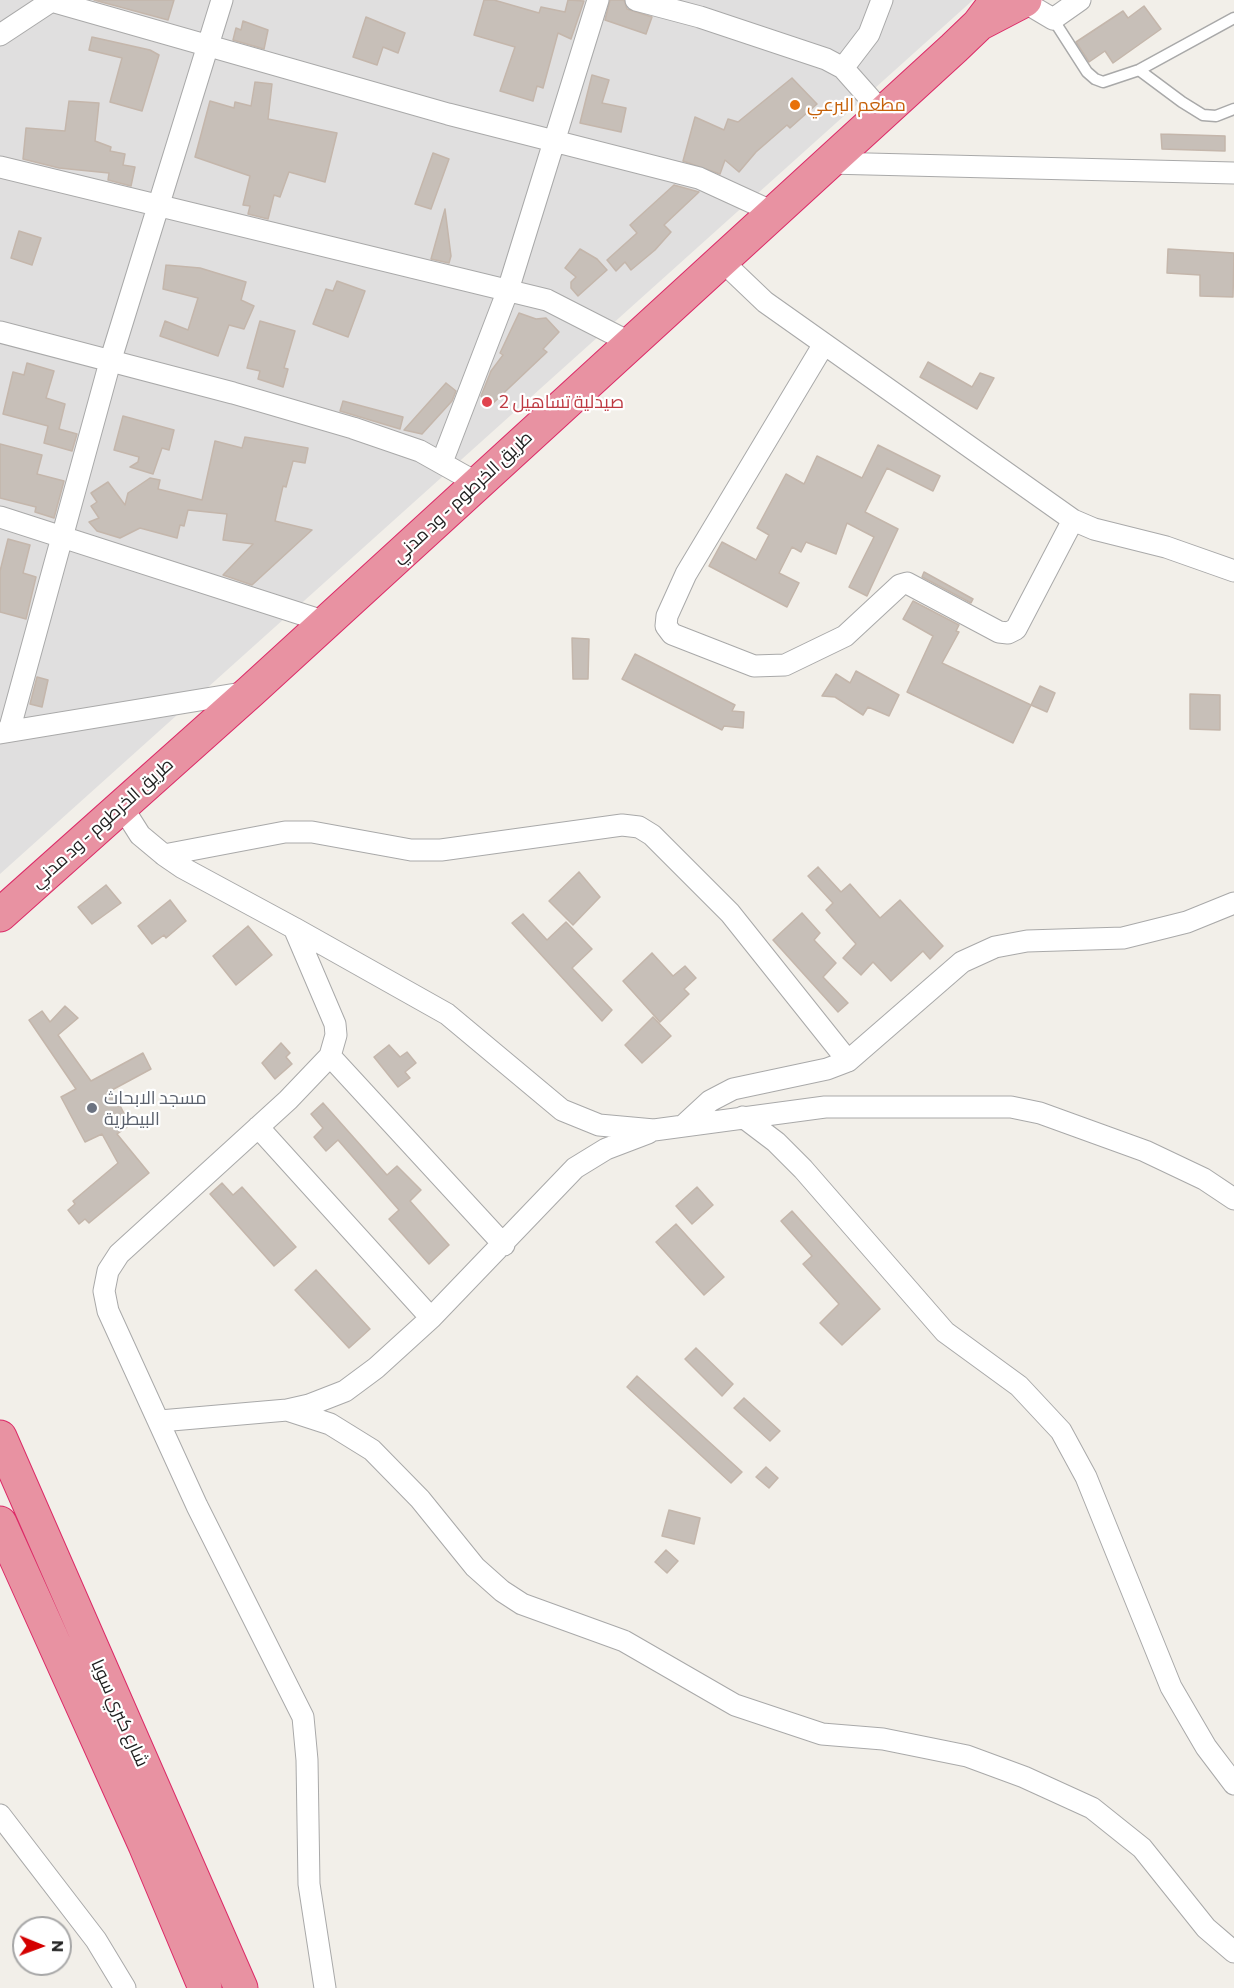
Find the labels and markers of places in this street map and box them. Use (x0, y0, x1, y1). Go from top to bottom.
place label: مطعم البرعي (807, 94, 906, 116)
marker: مطعم البرعي (788, 98, 802, 112)
place label: صيدلية تساهيل 2 (499, 391, 624, 413)
marker: صيدلية تساهيل 2 (480, 395, 494, 409)
place label: مسجد الابحاث البيطرية (104, 1087, 207, 1130)
marker: مسجد الابحاث البيطرية (85, 1101, 99, 1115)

